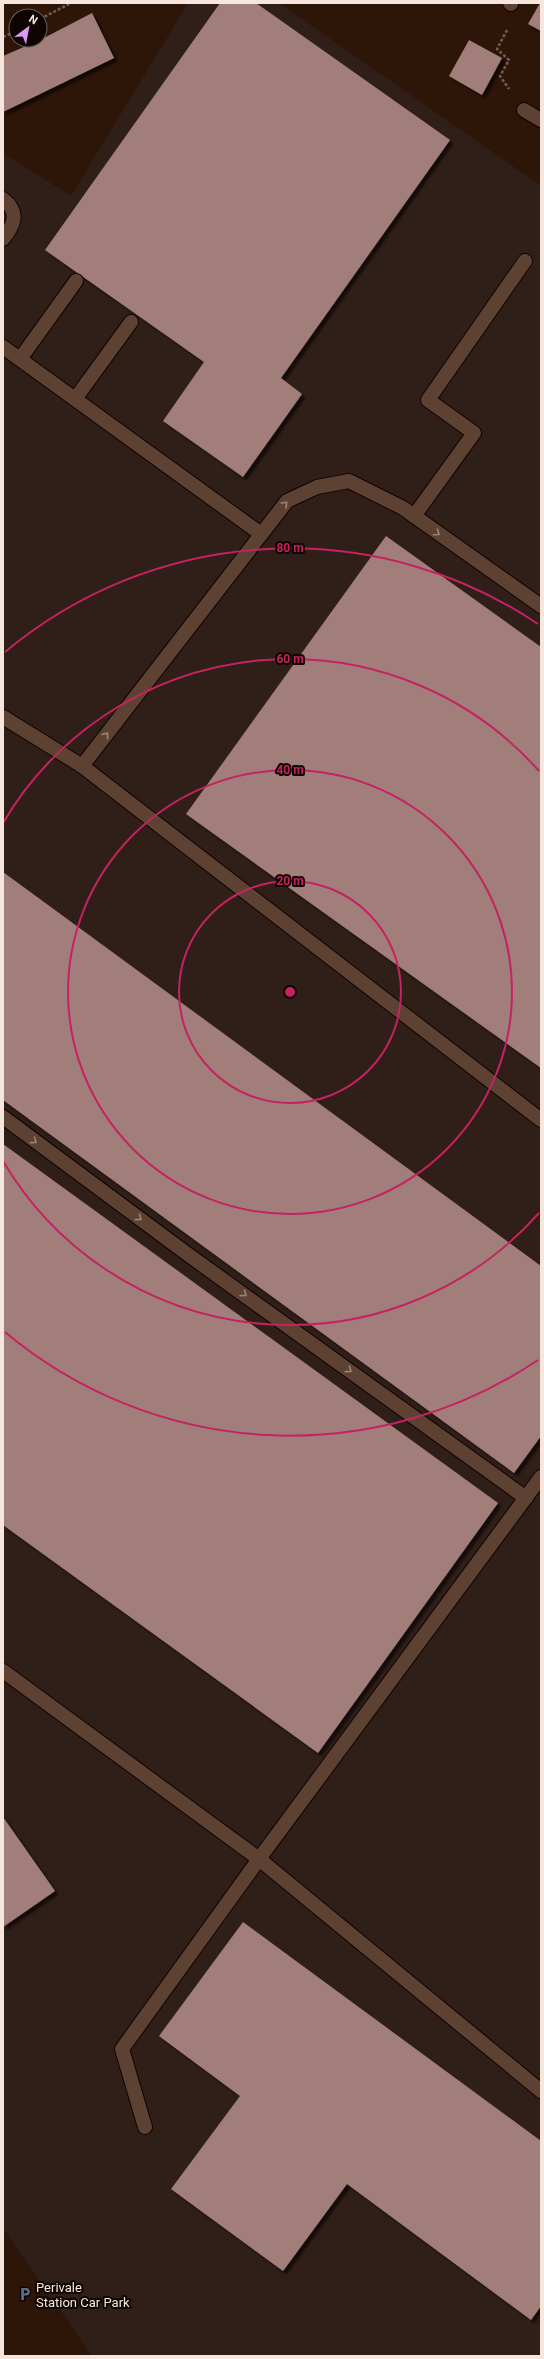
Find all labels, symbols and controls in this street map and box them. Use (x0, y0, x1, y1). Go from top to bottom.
north arrow (8, 8, 48, 48)
text: N (26, 12, 40, 28)
one-way arrow (280, 501, 288, 509)
one-way arrow (433, 528, 440, 535)
text: 80 m (276, 541, 304, 555)
text: 60 m (276, 652, 304, 666)
one-way arrow (101, 732, 109, 739)
text: 40 m (276, 763, 304, 777)
text: 20 m (276, 874, 304, 888)
centre of rings (283, 985, 297, 999)
one-way arrow (30, 1136, 37, 1143)
one-way arrow (134, 1213, 141, 1220)
one-way arrow (240, 1290, 247, 1297)
one-way arrow (345, 1366, 352, 1373)
place label: Perivale Station Car Park (36, 2280, 130, 2310)
parking icon: Perivale Station Car Park (17, 2286, 33, 2302)

